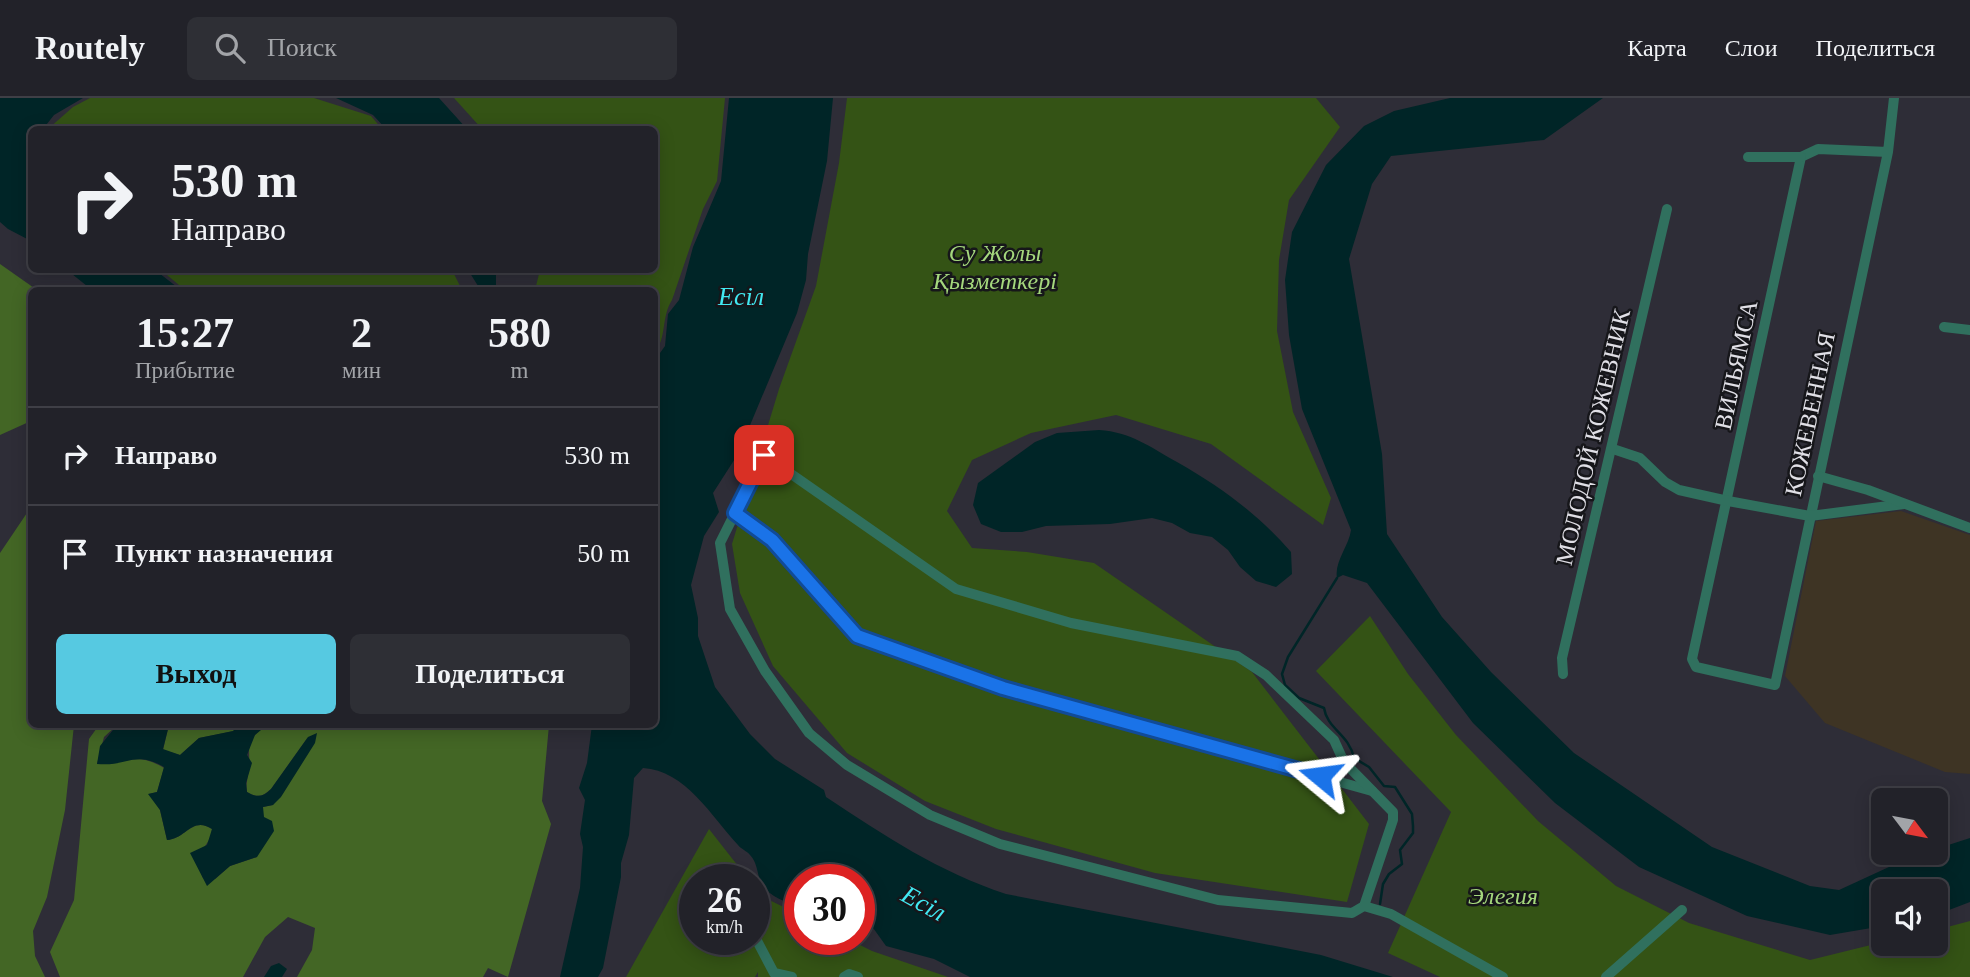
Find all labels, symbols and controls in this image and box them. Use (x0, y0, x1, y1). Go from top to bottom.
search box (187, 17, 677, 80)
icon: search (211, 29, 249, 67)
text: Routely (35, 30, 145, 66)
text: Поиск (267, 33, 337, 62)
text: Карта (1627, 35, 1687, 61)
text: Слои (1725, 35, 1778, 61)
text: Поделиться (1816, 35, 1935, 61)
text: 530 m (171, 153, 298, 208)
icon: right (56, 154, 147, 245)
text: Направо (171, 211, 286, 247)
park label: Су Жолы Қызметкері (932, 240, 1057, 294)
water label: Есіл (717, 282, 764, 311)
street label: ВИЛЬЯМСА (1710, 297, 1763, 432)
street label: МОЛОДОЙ КОЖЕВНИК (1551, 306, 1635, 568)
text: 15:27 (136, 310, 234, 356)
text: 2 (351, 310, 372, 356)
text: 580 (488, 310, 551, 356)
street label: КОЖЕВЕННАЯ (1780, 330, 1840, 498)
text: Прибытие (135, 358, 235, 383)
text: мин (342, 358, 381, 383)
text: m (511, 358, 528, 383)
pin (734, 425, 794, 485)
icon: arrive (745, 436, 783, 474)
icon: right (56, 437, 94, 475)
text: Направо (115, 441, 217, 470)
text: 530 m (564, 441, 630, 470)
icon: arrive (56, 535, 94, 573)
text: Пункт назначения (115, 539, 333, 568)
text: 50 m (577, 539, 630, 568)
button: Выход (56, 634, 336, 714)
button: Поделиться (350, 634, 630, 714)
position arrow (1283, 739, 1357, 813)
north arrow (1871, 788, 1948, 864)
map controls (1871, 788, 1948, 956)
speed limit sign: 30 (784, 864, 875, 955)
water label: Есіл (896, 879, 951, 927)
button: sound (1871, 879, 1948, 956)
text: 26 (707, 881, 742, 920)
park label: Элегия (1468, 883, 1538, 909)
text: km/h (706, 917, 743, 937)

